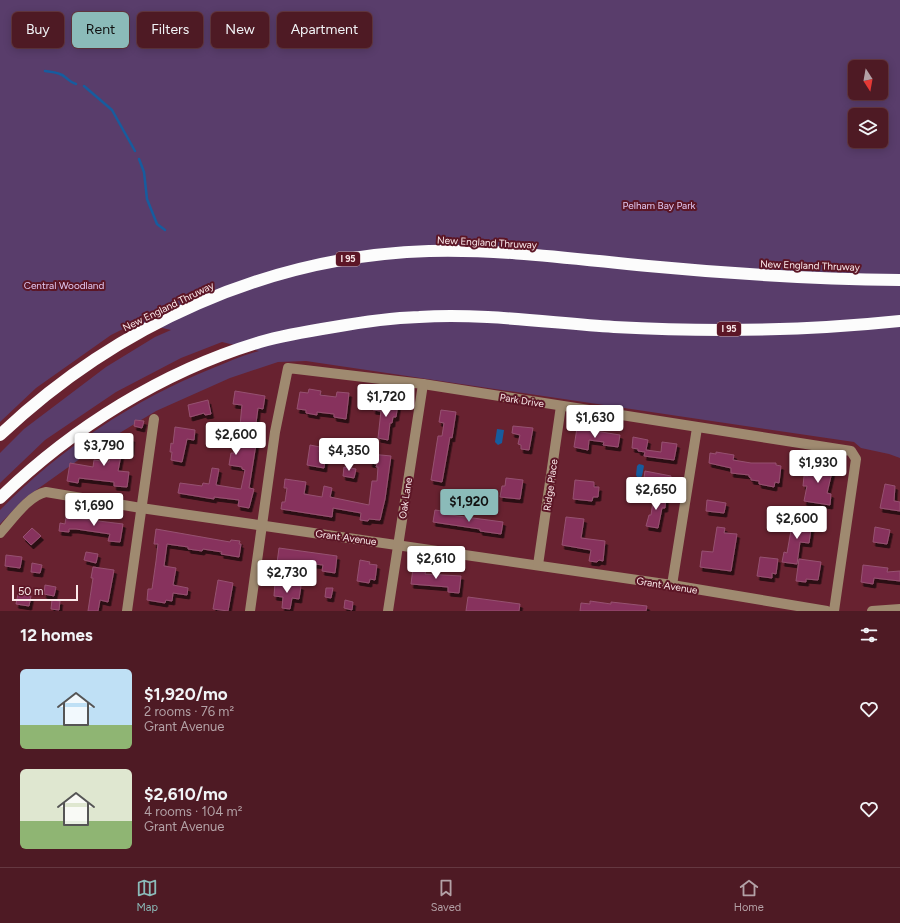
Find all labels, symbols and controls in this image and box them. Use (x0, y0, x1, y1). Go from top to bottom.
chip: Buy (12, 12, 64, 48)
chip: Rent (72, 12, 129, 48)
chip: Filters (137, 12, 203, 48)
chip: New (211, 12, 269, 48)
chip: Apartment (277, 12, 372, 48)
north arrow (848, 60, 888, 100)
map controls (848, 60, 888, 148)
button: layers (848, 108, 888, 148)
park label: Pelham Bay Park (623, 199, 696, 212)
street label: New England Thruway (437, 233, 538, 252)
road number: I 95 (336, 252, 360, 266)
street label: New England Thruway (760, 257, 861, 274)
street label: New England Thruway (120, 278, 217, 334)
park label: Central Woodland (24, 279, 104, 292)
road number: I 95 (717, 322, 741, 336)
pin: $1,720 (353, 384, 419, 418)
text: $1,720 (366, 389, 406, 404)
street label: Park Drive (499, 391, 545, 410)
pin: $1,630 (562, 405, 628, 439)
text: $1,630 (575, 410, 615, 425)
pin: $2,600 (203, 422, 269, 456)
text: $2,600 (215, 427, 257, 442)
pin: $3,790 (71, 433, 137, 467)
text: $3,790 (84, 438, 124, 453)
pin: $4,350 (316, 438, 382, 472)
text: $4,350 (328, 443, 370, 458)
pin: $1,930 (785, 450, 851, 484)
text: $1,930 (798, 455, 838, 470)
street label: Ridge Place (540, 458, 561, 512)
street label: Oak Lane (396, 476, 415, 520)
pin: $2,650 (623, 477, 689, 511)
text: $2,650 (635, 482, 677, 497)
pin: $1,920 (436, 489, 502, 523)
pin: $1,690 (61, 493, 127, 527)
text: $1,920 (449, 494, 489, 509)
text: $1,690 (74, 498, 114, 513)
pin: $2,600 (764, 506, 830, 540)
text: $2,600 (776, 511, 818, 526)
street label: Grant Avenue (314, 527, 378, 548)
pin: $2,610 (403, 546, 469, 580)
text: $2,610 (416, 551, 456, 566)
pin: $2,730 (254, 560, 320, 594)
text: $2,730 (267, 565, 307, 580)
street label: Grant Avenue (635, 574, 699, 597)
scale bar (12, 583, 78, 602)
text: 50 m (18, 585, 43, 598)
icon: filters (858, 624, 880, 646)
text: 12 homes (20, 625, 93, 645)
text: $1,920/mo (144, 684, 228, 704)
icon: home (52, 685, 100, 733)
icon: heart (858, 698, 880, 720)
text: 2 rooms · 76 m² (144, 704, 234, 719)
text: Grant Avenue (144, 719, 224, 734)
text: $2,610/mo (144, 784, 228, 804)
icon: home (52, 785, 100, 833)
icon: heart (858, 798, 880, 820)
text: 4 rooms · 104 m² (144, 804, 242, 819)
text: Grant Avenue (144, 819, 224, 834)
tab: Map (136, 877, 158, 914)
tab: Saved (431, 877, 461, 914)
tab: Home (734, 877, 764, 914)

